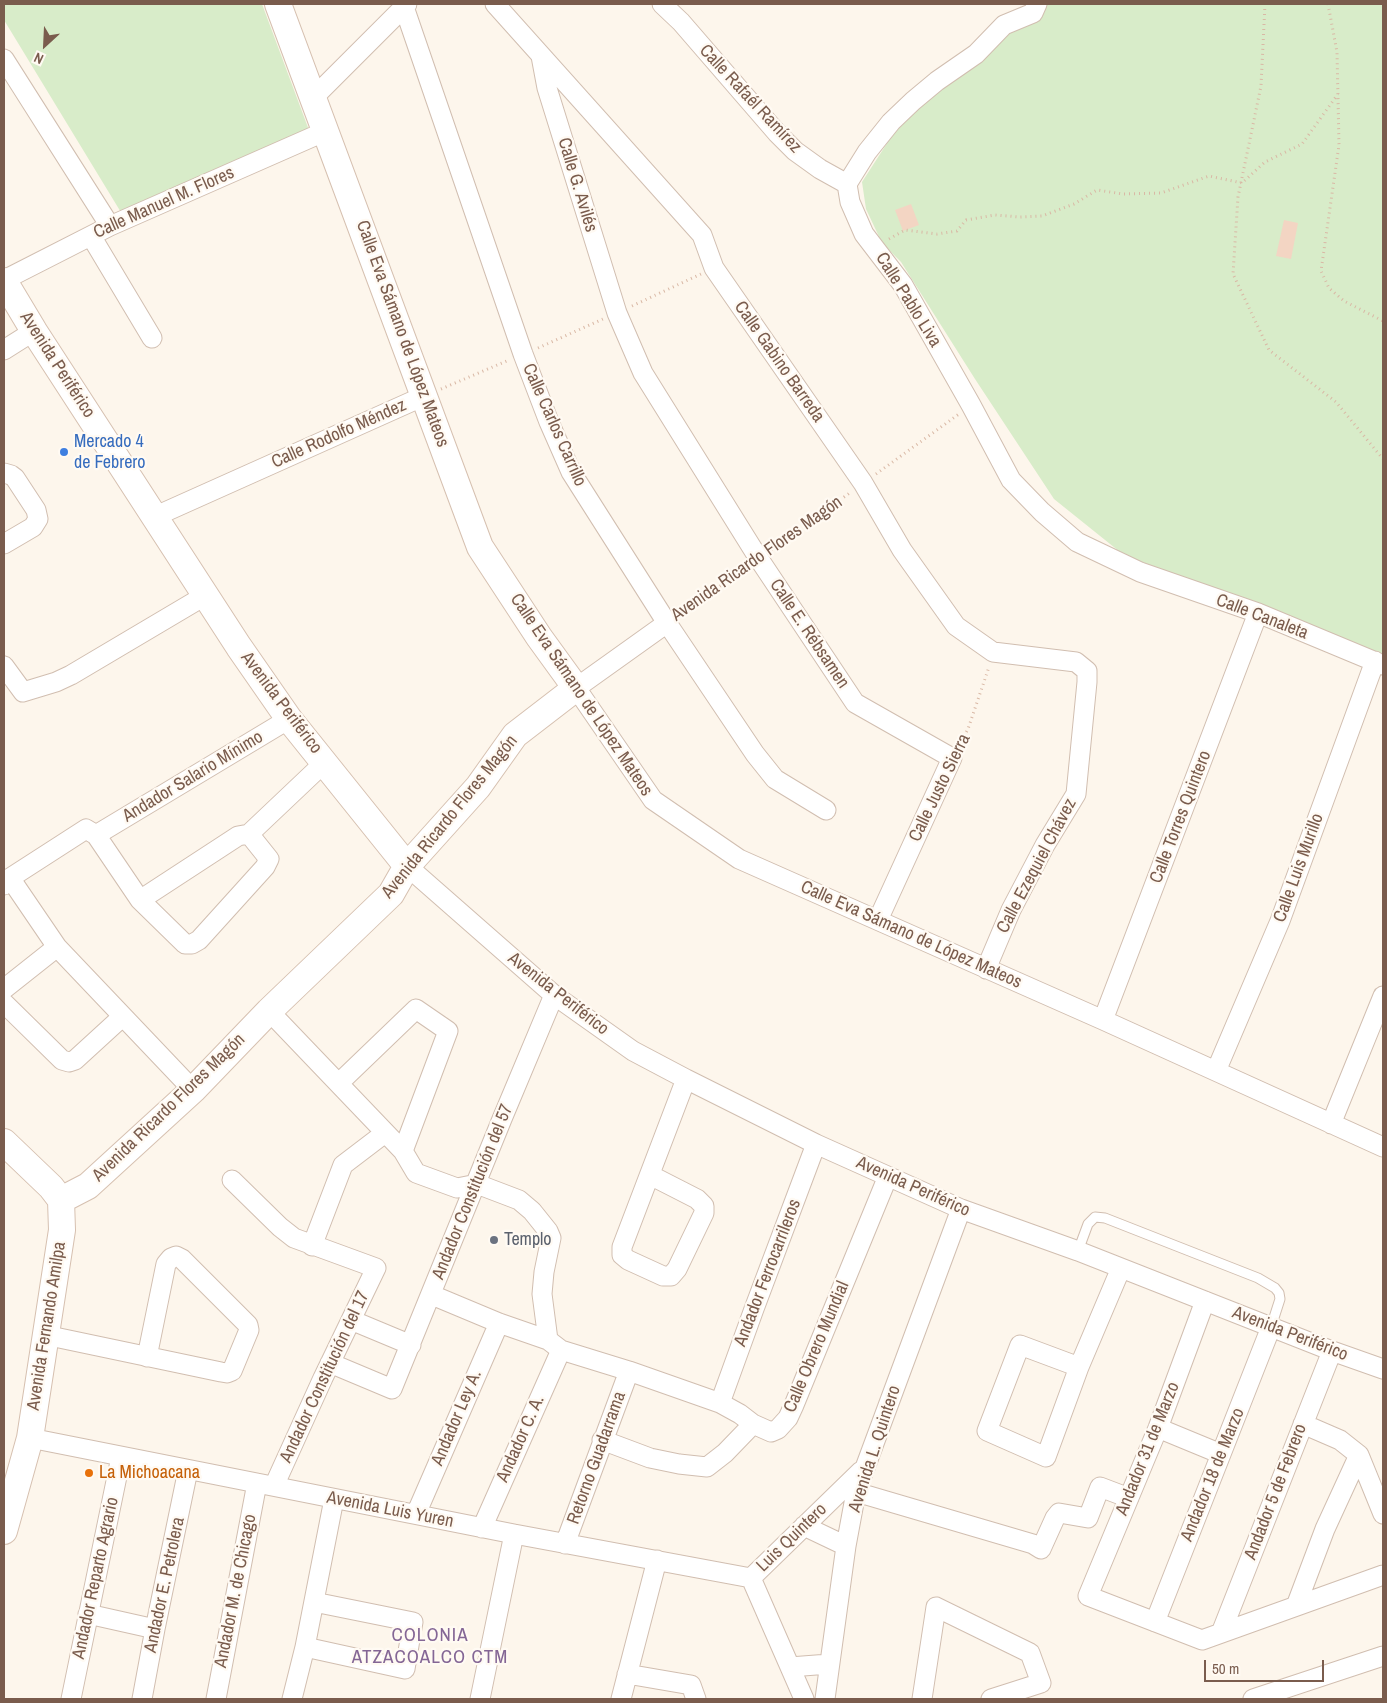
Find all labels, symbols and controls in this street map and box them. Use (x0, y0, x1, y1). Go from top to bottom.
north arrow (20, 20, 70, 70)
street label: Calle Rafaél Ramírez (694, 40, 806, 158)
text: N (31, 49, 46, 69)
street label: Calle G. Avilés (552, 135, 602, 235)
street label: Calle Manuel M. Flores (90, 162, 238, 244)
street label: Calle Eva Sámano de López Mateos (351, 218, 453, 450)
street label: Calle Pablo Liva (870, 249, 946, 351)
street label: Calle Gabino Barreda (729, 297, 829, 427)
street label: Avenida Periférico (15, 308, 99, 422)
street label: Calle Carlos Carrillo (517, 360, 591, 490)
street label: Calle Rodolfo Méndez (268, 395, 410, 473)
place label: Mercado 4 de Febrero (74, 431, 145, 474)
marker: Mercado 4 de Febrero (58, 446, 70, 458)
street label: Avenida Ricardo Flores Magón (667, 492, 847, 626)
street label: Calle E. Rébsamen (764, 575, 854, 693)
street label: Calle Eva Sámano de López Mateos (505, 590, 657, 800)
street label: Calle Canaleta (1213, 590, 1311, 644)
street label: Avenida Periférico (236, 648, 326, 758)
street label: Andador Salario Mínimo (119, 727, 267, 827)
street label: Avenida Ricardo Flores Magón (377, 731, 523, 903)
street label: Calle Justo Sierra (905, 731, 975, 845)
street label: Calle Torres Quintero (1146, 748, 1216, 886)
street label: Calle Ezequiel Chávez (992, 795, 1082, 937)
street label: Calle Luis Murillo (1269, 811, 1329, 925)
street label: Calle Eva Sámano de López Mateos (797, 876, 1025, 994)
street label: Avenida Periférico (503, 948, 613, 1040)
street label: Avenida Ricardo Flores Magón (88, 1029, 250, 1187)
street label: Andador Constitución del 57 (428, 1101, 518, 1283)
street label: Avenida Periférico (853, 1152, 973, 1222)
street label: Andador Ferrocarrileros (730, 1196, 806, 1350)
place label: Templo (504, 1229, 552, 1251)
marker: Templo (488, 1234, 500, 1246)
street label: Avenida Fernando Amilpa (23, 1240, 71, 1412)
street label: Calle Obrero Mundial (780, 1278, 854, 1416)
street label: Andador Constitución del 17 (276, 1288, 374, 1466)
street label: Avenida Periférico (1229, 1302, 1351, 1366)
street label: Andador Ley A. (427, 1367, 487, 1469)
street label: Andador 31 de Marzo (1111, 1379, 1185, 1519)
street label: Avenida L. Quintero (844, 1383, 906, 1515)
street label: Retorno Guadarrama (563, 1389, 631, 1527)
street label: Andador C. A. (492, 1392, 550, 1486)
street label: Andador 18 de Marzo (1176, 1405, 1250, 1545)
street label: Andador 5 de Febrero (1240, 1421, 1312, 1563)
place label: La Michoacana (99, 1462, 200, 1484)
marker: La Michoacana (83, 1467, 95, 1479)
street label: Avenida Luis Yuren (325, 1487, 455, 1533)
street label: Andador Reparto Agrario (68, 1495, 124, 1661)
street label: Luis Quintero (752, 1499, 832, 1577)
street label: Andador M. de Chicago (211, 1512, 261, 1670)
street label: Andador E. Petrolera (140, 1515, 190, 1655)
district label: COLONIA ATZACOALCO CTM (350, 1625, 510, 1669)
scale bar (1207, 1650, 1327, 1682)
text: 50 m (1212, 1658, 1239, 1679)

